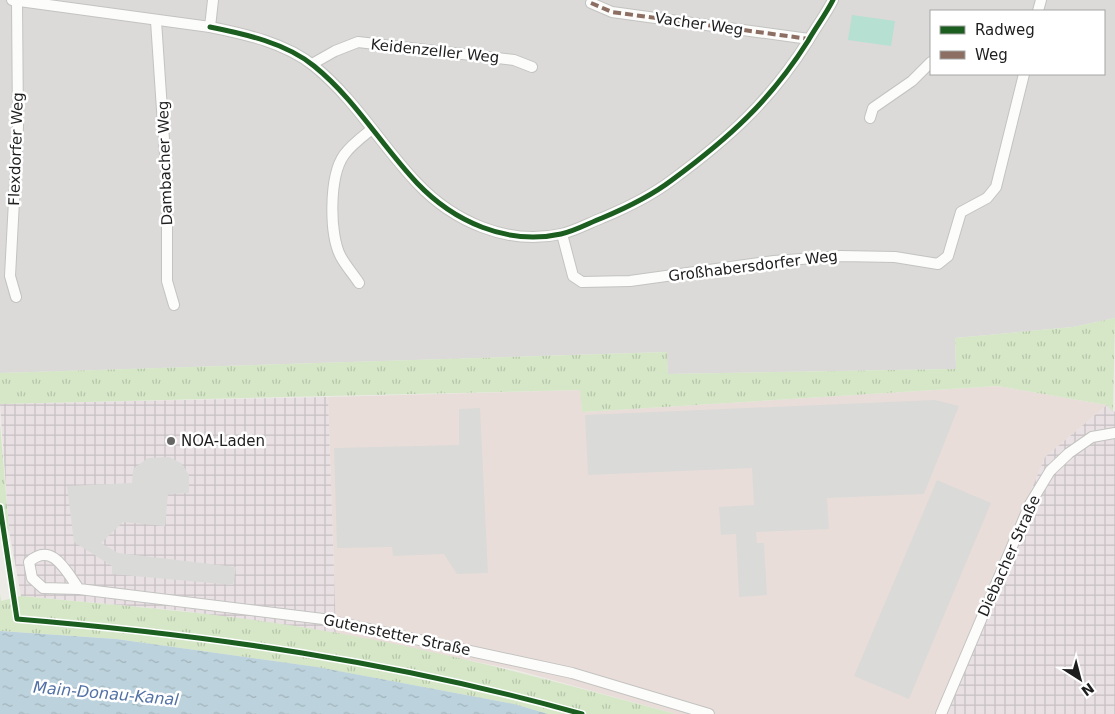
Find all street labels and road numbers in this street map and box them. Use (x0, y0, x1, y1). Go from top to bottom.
street label: Vacher Weg (654, 9, 744, 39)
street label: Keidenzeller Weg (370, 35, 500, 67)
street label: Flexdorfer Weg (5, 92, 27, 206)
street label: Dambacher Weg (154, 100, 176, 226)
street label: Großhabersdorfer Weg (667, 247, 839, 285)
street label: Diebacher Straße (974, 492, 1044, 620)
street label: Gutenstetter Straße (322, 611, 472, 659)

